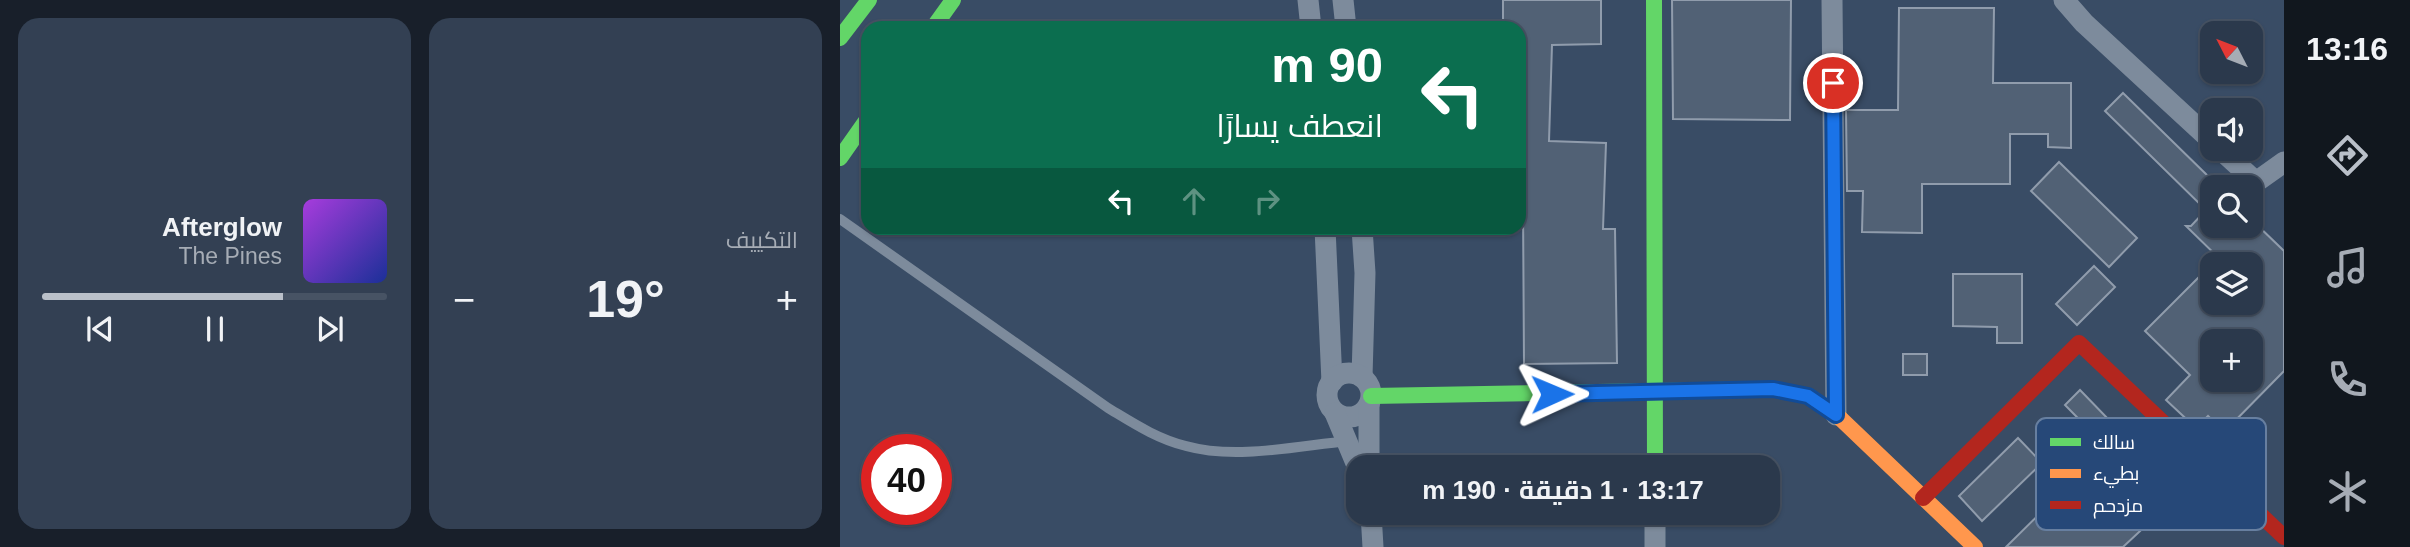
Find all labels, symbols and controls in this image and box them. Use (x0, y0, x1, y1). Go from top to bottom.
north arrow (2200, 21, 2263, 84)
map controls (2200, 21, 2263, 392)
text: 13:16 (2306, 31, 2388, 67)
text: 90 m (1271, 38, 1383, 92)
icon: left (1407, 49, 1498, 140)
pin (1803, 53, 1863, 113)
icon: arrive (1814, 64, 1852, 102)
button: sound (2200, 98, 2263, 161)
text: انعطف يسارًا (1216, 108, 1383, 144)
icon: directions (2323, 131, 2372, 180)
button: search (2200, 175, 2263, 238)
icon: left (1102, 182, 1140, 220)
icon: ahead (1175, 182, 1213, 220)
icon: right (1248, 182, 1286, 220)
text: Afterglow (162, 212, 282, 242)
text: التكييف (726, 227, 798, 253)
text: The Pines (178, 243, 282, 269)
icon: music (2323, 243, 2372, 292)
button: layers (2200, 252, 2263, 315)
text: 19° (586, 270, 665, 328)
text: − (453, 279, 475, 321)
text: + (776, 279, 798, 321)
icon: previous (81, 310, 119, 348)
icon: pause (196, 310, 234, 348)
icon: next (311, 310, 349, 348)
button: + (2200, 329, 2263, 392)
icon: phone (2323, 355, 2372, 404)
position arrow (1515, 357, 1589, 431)
legend (2036, 418, 2266, 530)
text: سالك (2093, 432, 2135, 453)
speed limit sign: 40 (861, 434, 952, 525)
text: بطيء (2093, 463, 2139, 488)
icon: climate (2323, 467, 2372, 516)
text: 13:17 · 1 دقيقة · 190 m (1422, 475, 1704, 505)
text: مزدحم (2093, 495, 2143, 519)

